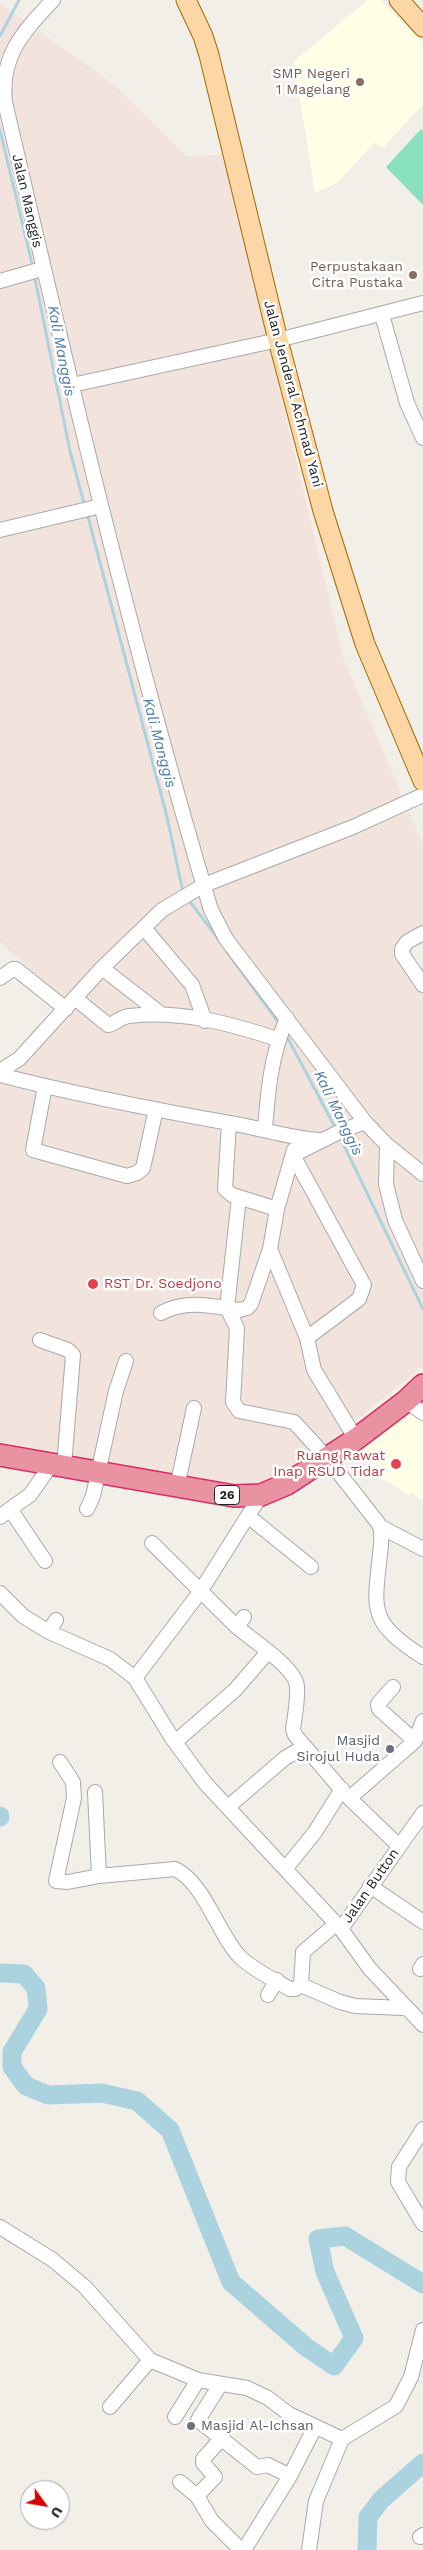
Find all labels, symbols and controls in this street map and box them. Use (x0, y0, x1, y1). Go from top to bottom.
place label: SMP Negeri 1 Magelang (273, 66, 350, 98)
marker: SMP Negeri 1 Magelang (354, 76, 366, 88)
street label: Jalan Manggis (8, 152, 46, 250)
place label: Perpustakaan Citra Pustaka (310, 259, 403, 292)
marker: Perpustakaan Citra Pustaka (407, 269, 419, 281)
street label: Jalan Jenderal Achmad Yani (260, 299, 326, 489)
water label: Kali Manggis (43, 304, 79, 398)
water label: Kali Manggis (138, 696, 180, 790)
water label: Kali Manggis (310, 1068, 366, 1158)
place label: RST Dr. Soedjono (104, 1276, 222, 1292)
marker: RST Dr. Soedjono (86, 1277, 100, 1291)
place label: Ruang Rawat Inap RSUD Tidar (273, 1448, 385, 1480)
marker: Ruang Rawat Inap RSUD Tidar (389, 1457, 403, 1471)
road number: 26 (214, 1486, 240, 1504)
place label: Masjid Sirojul Huda (297, 1733, 380, 1765)
marker: Masjid Sirojul Huda (384, 1743, 396, 1755)
street label: Jalan Button (339, 1846, 403, 1926)
place label: Masjid Al-Ichsan (201, 2418, 314, 2434)
marker: Masjid Al-Ichsan (185, 2420, 197, 2432)
north arrow (20, 2480, 70, 2530)
text: U (47, 2504, 66, 2521)

